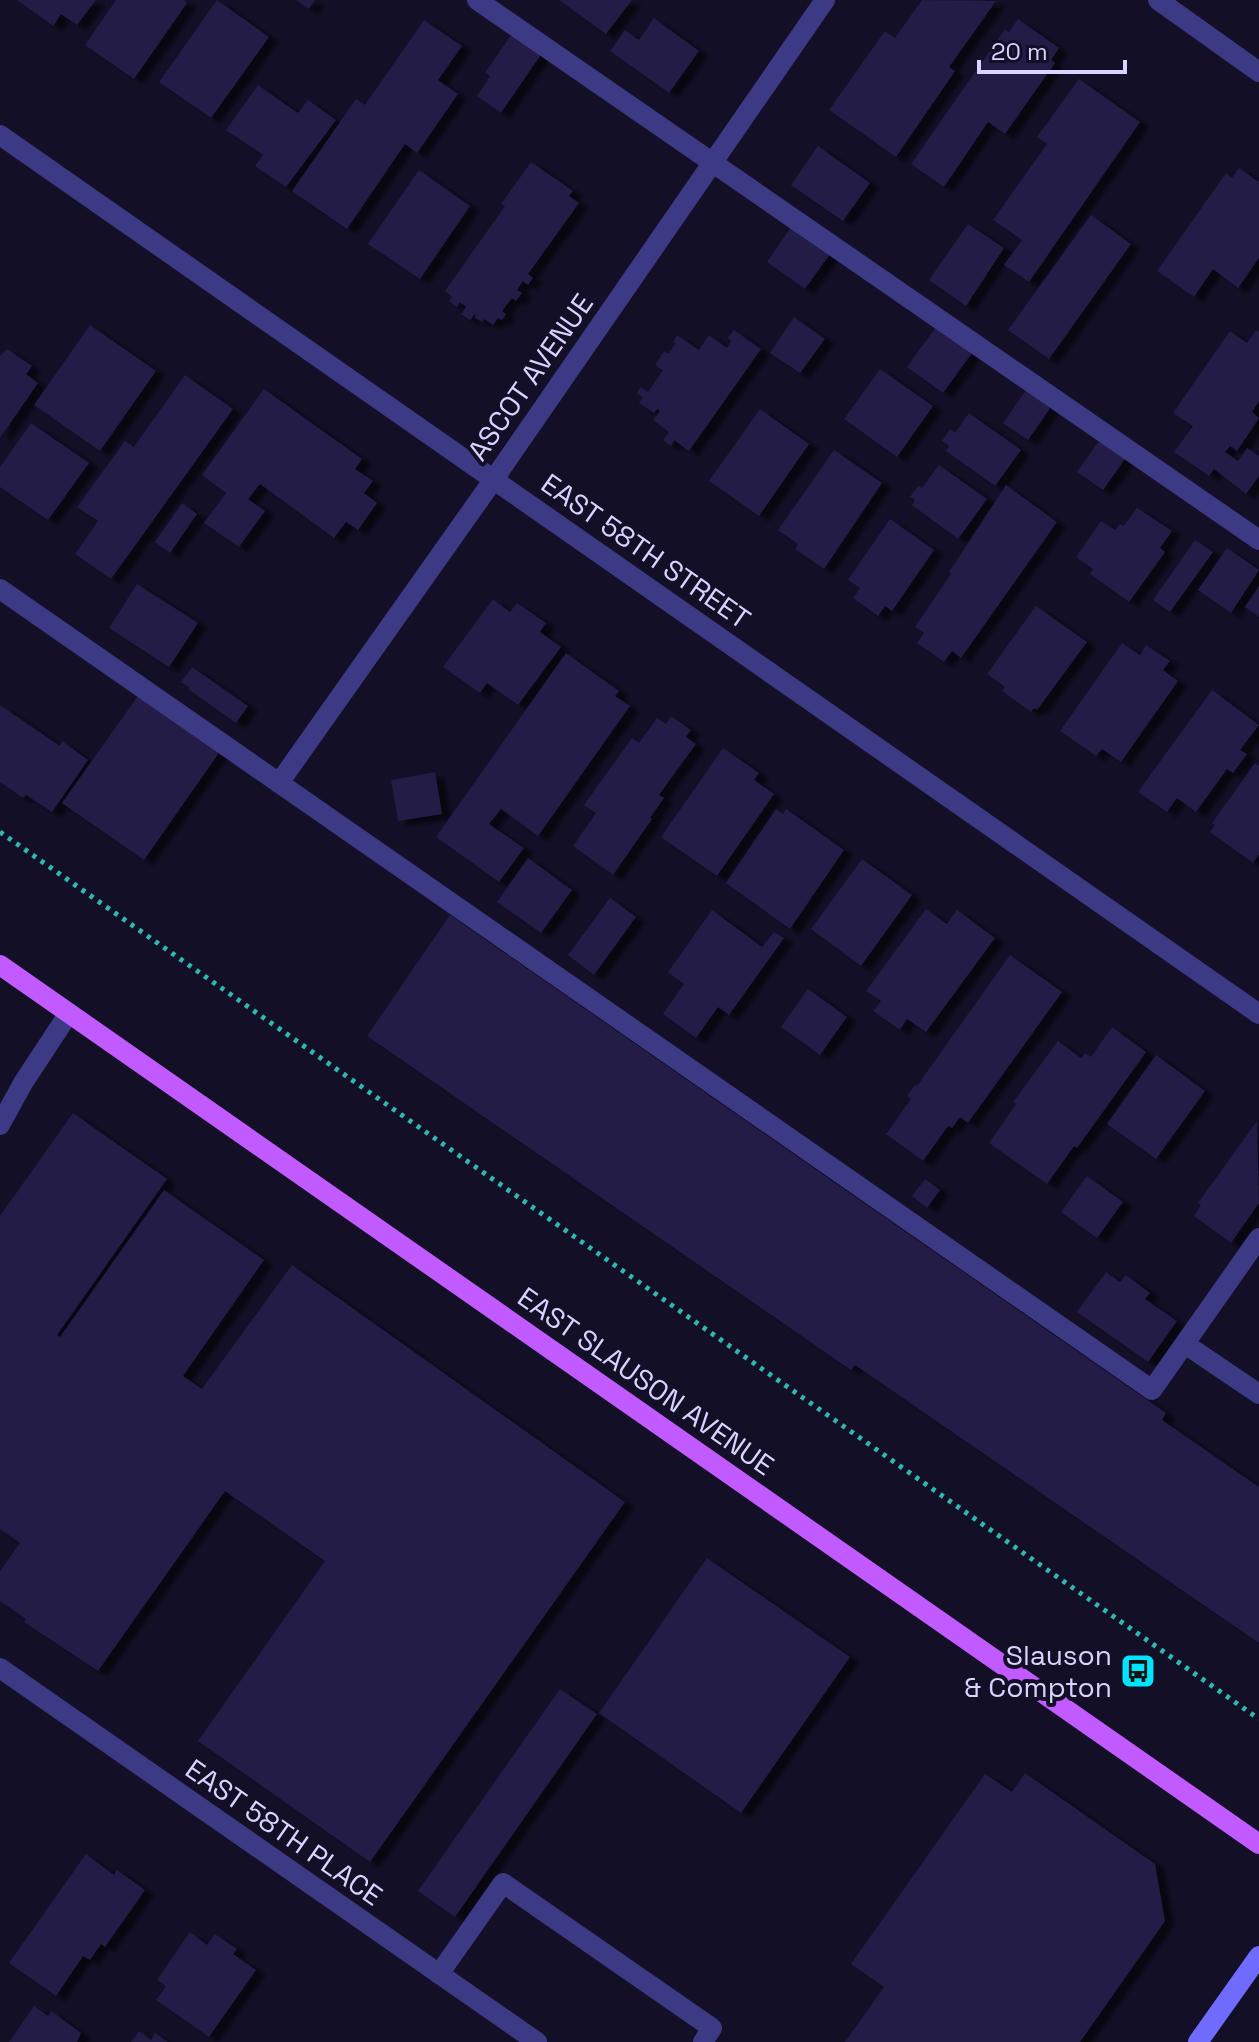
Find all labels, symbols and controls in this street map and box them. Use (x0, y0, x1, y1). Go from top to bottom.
scale bar (979, 24, 1125, 74)
text: 20 m (991, 36, 1048, 67)
street label: ASCOT AVENUE (459, 287, 601, 467)
street label: EAST 58TH STREET (534, 465, 758, 637)
street label: EAST SLAUSON AVENUE (511, 1279, 781, 1483)
place label: Slauson & Compton (964, 1637, 1112, 1705)
bus stop icon: Slauson & Compton (1119, 1652, 1157, 1690)
street label: EAST 58TH PLACE (179, 1751, 389, 1913)

